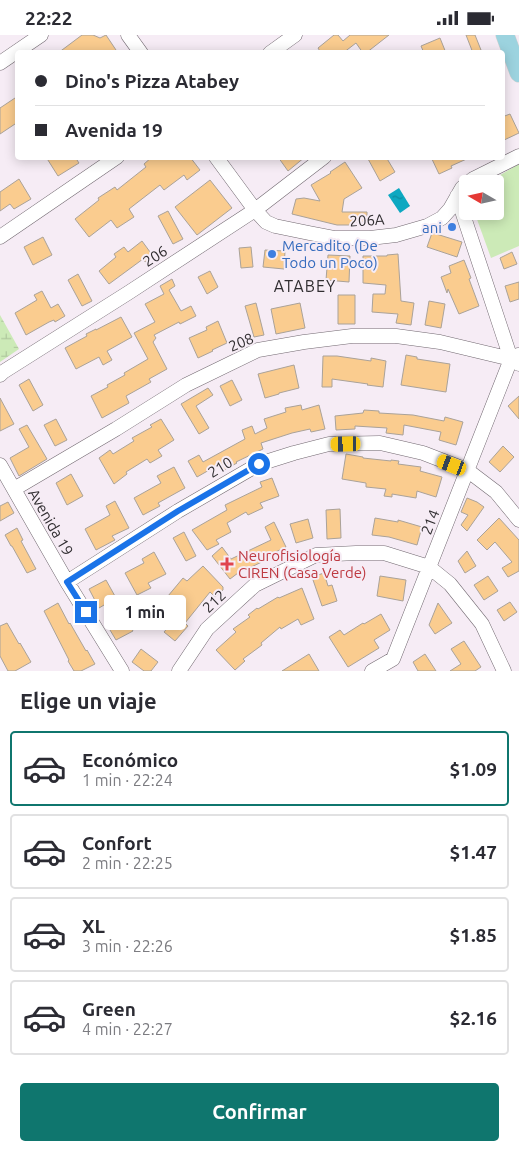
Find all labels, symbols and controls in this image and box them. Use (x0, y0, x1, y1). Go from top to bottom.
text: 22:22 (25, 7, 73, 29)
text: Dino's Pizza Atabey (65, 70, 239, 92)
text: Avenida 19 (65, 119, 163, 141)
north arrow (459, 175, 504, 220)
map controls (459, 175, 504, 220)
street label: 206A (349, 211, 385, 229)
place label: ani (422, 219, 442, 236)
marker: ani (446, 221, 458, 233)
place label: Mercadito (De Todo un Poco) (282, 237, 378, 271)
street label: 206 (140, 242, 170, 270)
marker: Mercadito (De Todo un Poco) (266, 248, 278, 260)
district label: ATABEY (274, 277, 336, 295)
street label: 208 (226, 329, 256, 355)
car (330, 436, 361, 452)
street label: 210 (205, 453, 235, 481)
route start (248, 453, 270, 475)
car (435, 453, 468, 477)
street label: Avenida 19 (25, 486, 77, 558)
street label: 214 (418, 507, 442, 537)
place label: Neurofisiología CIREN (Casa Verde) (238, 547, 366, 581)
marker: Neurofisiología CIREN (Casa Verde) (220, 557, 234, 571)
street label: 212 (199, 586, 229, 616)
callout: 1 min (104, 595, 186, 629)
route end (75, 601, 97, 623)
text: 1 min (125, 603, 165, 621)
text: Elige un viaje (20, 688, 157, 713)
icon: car (22, 746, 67, 791)
text: Económico (82, 749, 178, 771)
text: $1.09 (449, 758, 497, 780)
text: 1 min · 22:24 (82, 771, 173, 789)
icon: car (22, 829, 67, 874)
text: Confort (82, 832, 152, 854)
text: $1.47 (449, 841, 497, 863)
text: 2 min · 22:25 (82, 854, 173, 872)
icon: car (22, 912, 67, 957)
text: XL (82, 915, 105, 937)
text: $1.85 (449, 924, 497, 946)
text: 3 min · 22:26 (82, 937, 173, 955)
icon: car (22, 995, 67, 1040)
text: Green (82, 998, 136, 1020)
text: $2.16 (449, 1007, 497, 1029)
text: 4 min · 22:27 (82, 1020, 173, 1038)
button: Confirmar (20, 1083, 499, 1141)

